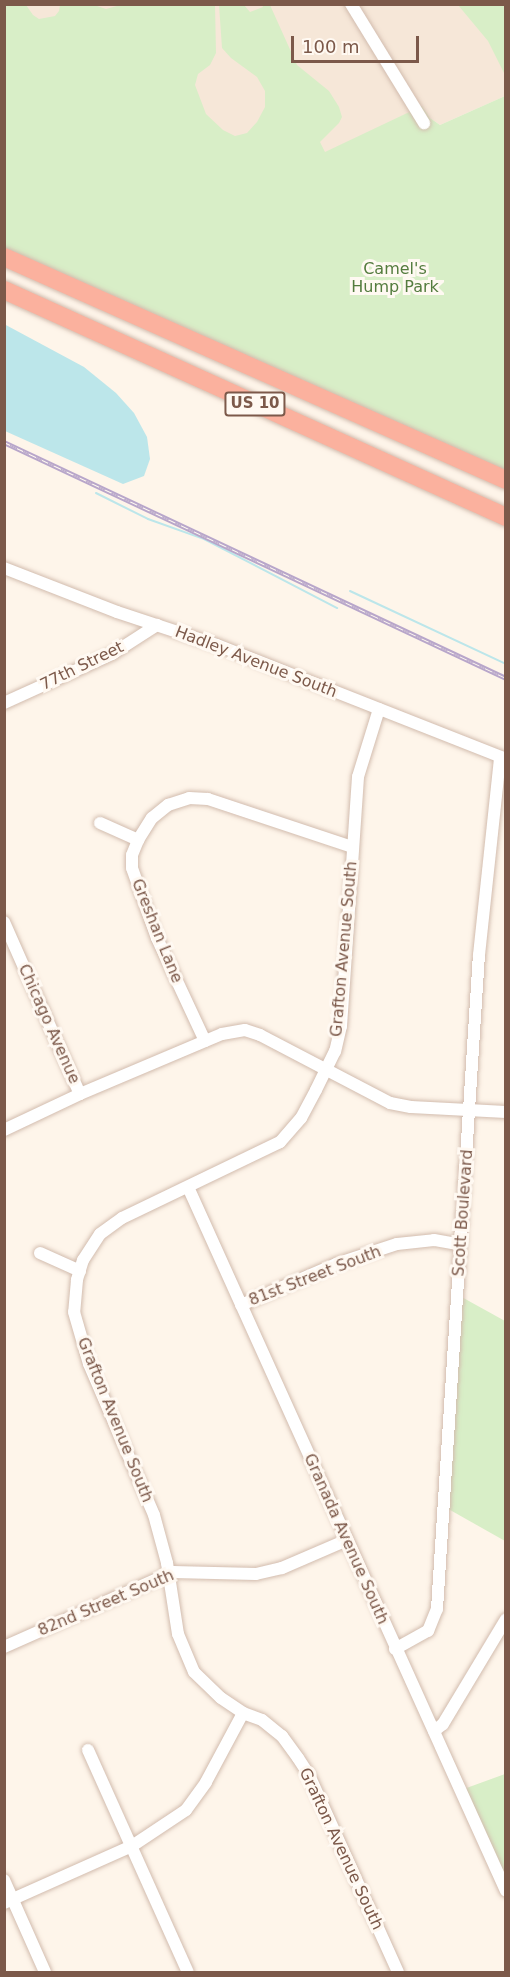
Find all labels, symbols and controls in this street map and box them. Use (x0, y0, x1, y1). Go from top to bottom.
scale bar (294, 24, 422, 62)
text: 100 m (302, 36, 360, 57)
park label: Camel's Hump Park (351, 259, 439, 297)
road number: US 10 (224, 392, 286, 416)
street label: Hadley Avenue South (172, 622, 340, 702)
street label: 77th Street (37, 638, 127, 694)
street label: Grafton Avenue South (327, 860, 361, 1038)
street label: Greshan Lane (127, 876, 187, 986)
street label: Chicago Avenue (14, 961, 84, 1087)
street label: Scott Boulevard (449, 1149, 477, 1277)
street label: 81st Street South (246, 1242, 384, 1310)
street label: Grafton Avenue South (73, 1335, 157, 1505)
street label: Granada Avenue South (300, 1451, 392, 1627)
street label: 82nd Street South (35, 1566, 177, 1640)
street label: Grafton Avenue South (295, 1765, 387, 1933)

